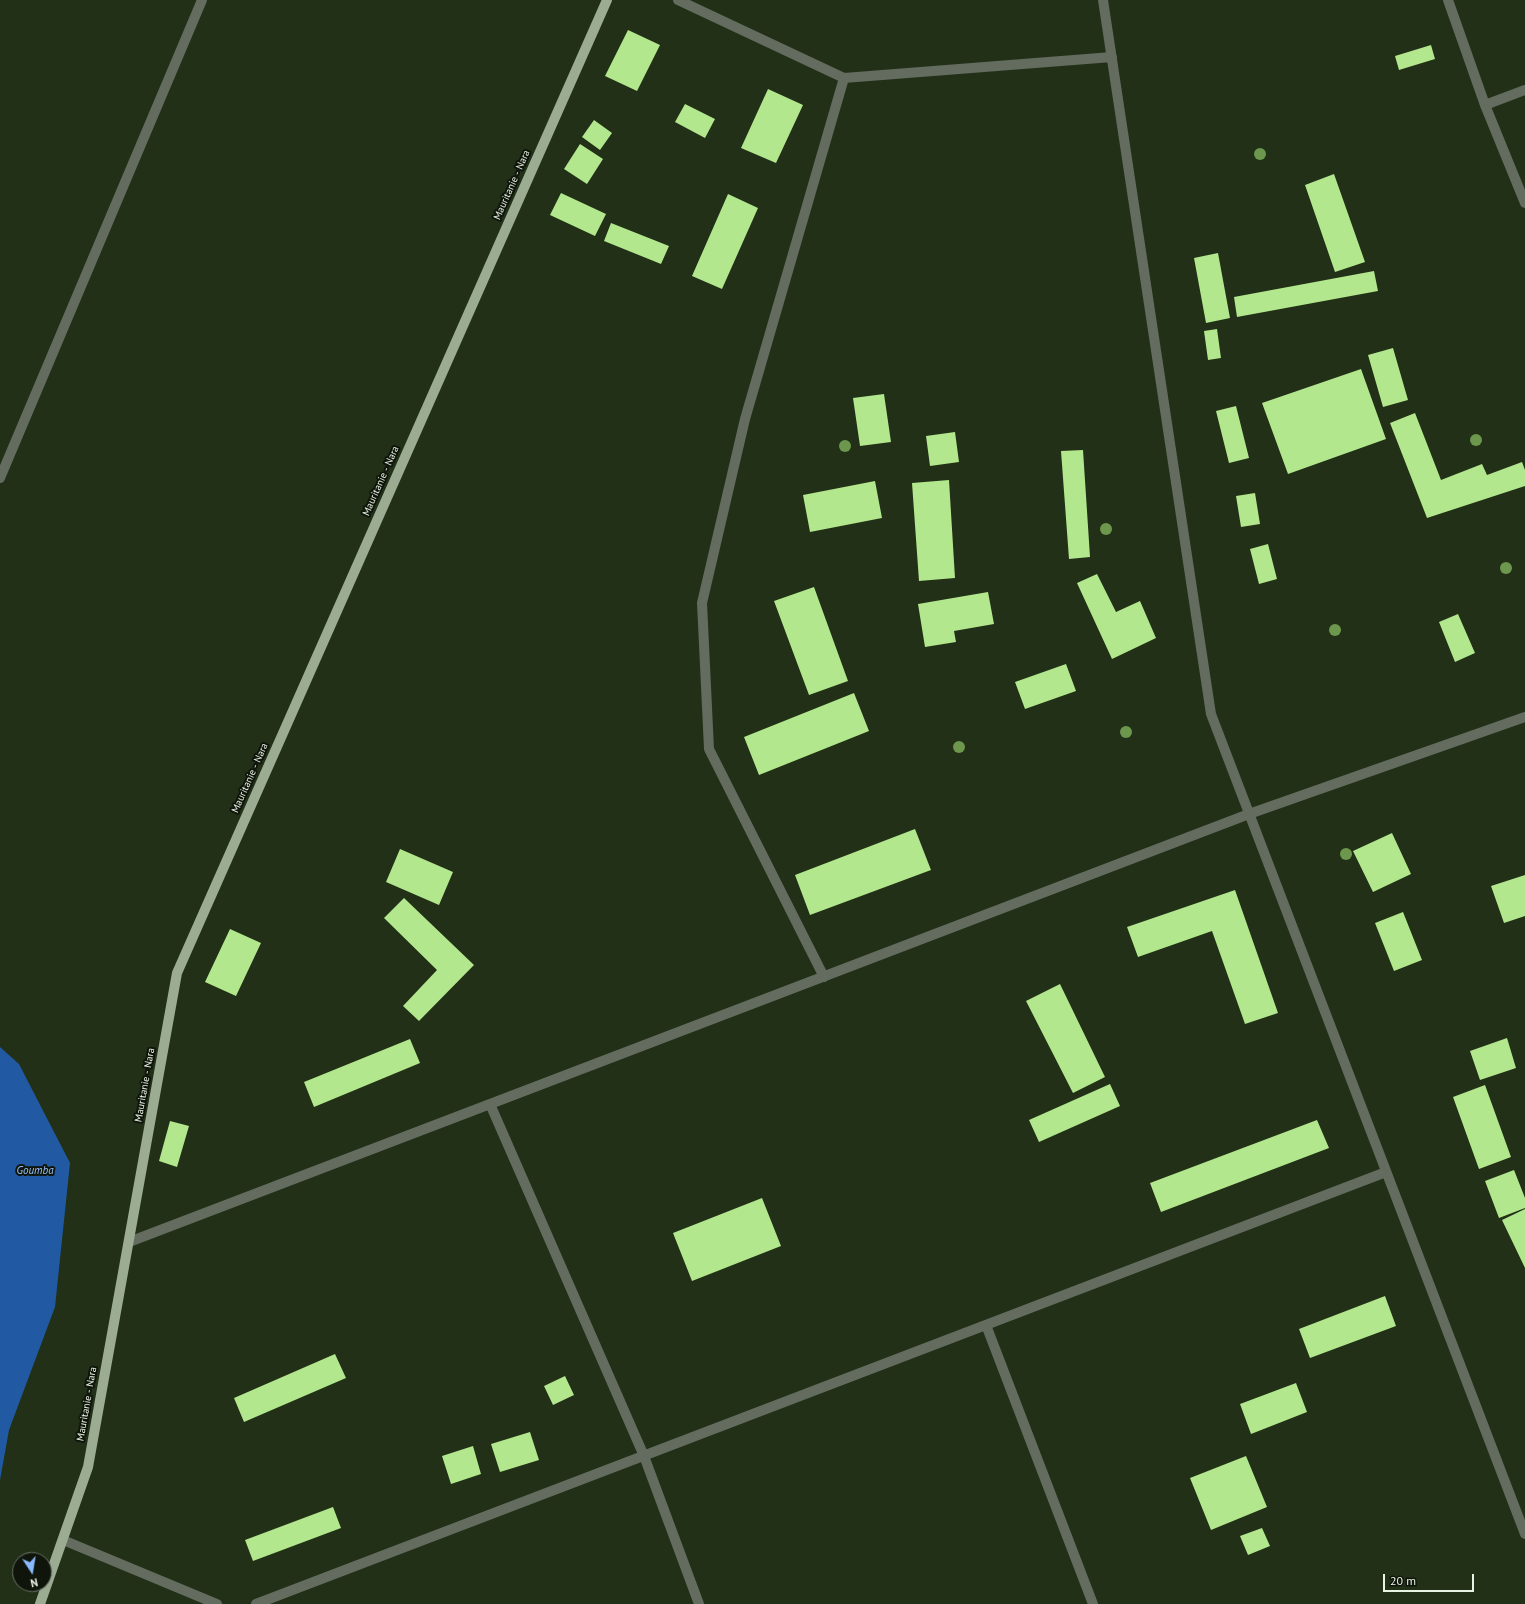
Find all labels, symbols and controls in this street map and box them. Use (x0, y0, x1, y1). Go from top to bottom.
street label: Mauritanie - Nara (491, 148, 533, 222)
street label: Mauritanie - Nara (360, 444, 402, 518)
street label: Mauritanie - Nara (229, 741, 271, 815)
street label: Mauritanie - Nara (133, 1047, 157, 1123)
water label: Goumba (17, 1164, 53, 1178)
street label: Mauritanie - Nara (75, 1366, 99, 1442)
north arrow (12, 1552, 52, 1592)
scale bar (1385, 1566, 1476, 1592)
text: 20 m (1390, 1573, 1416, 1588)
text: N (29, 1575, 39, 1590)

